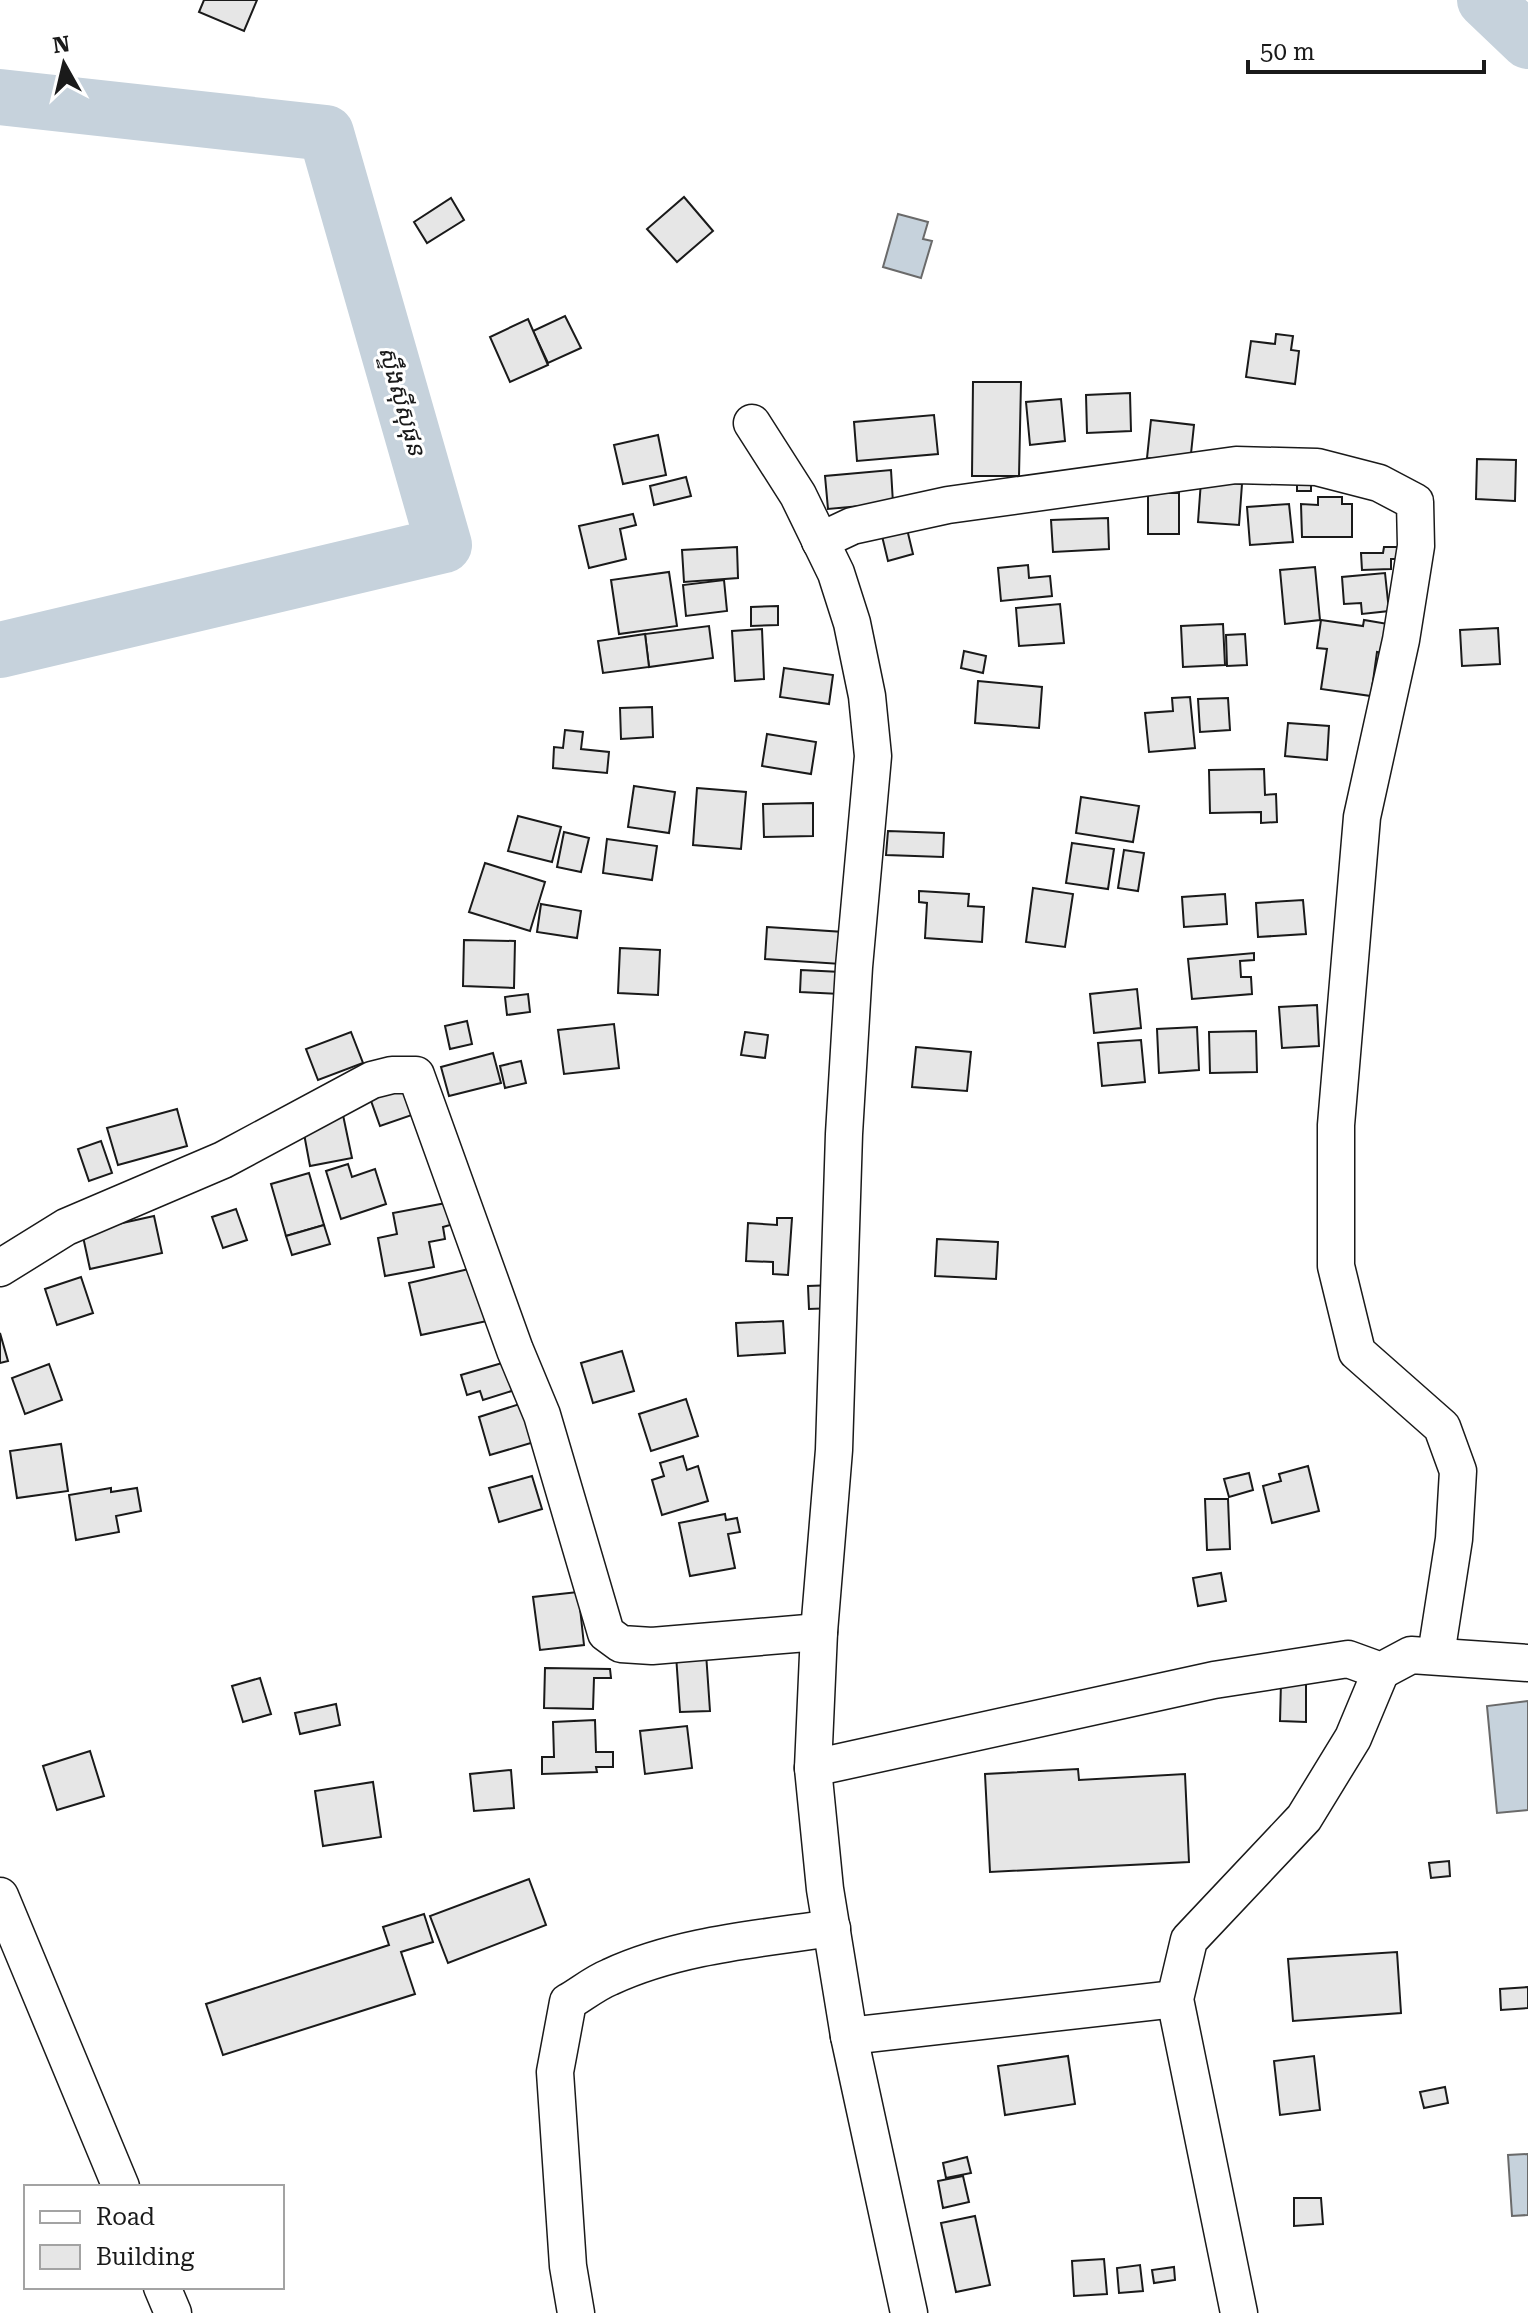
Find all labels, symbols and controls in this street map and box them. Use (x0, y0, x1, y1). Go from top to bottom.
north arrow (24, 24, 104, 104)
scale bar (1248, 24, 1484, 74)
text: N (51, 31, 71, 58)
text: 50 m (1260, 38, 1315, 66)
water label: ស្ទឹងស៊ីសុផុន (372, 343, 431, 460)
legend (24, 2185, 284, 2289)
text: Road (96, 2203, 155, 2231)
text: Building (96, 2243, 194, 2271)

